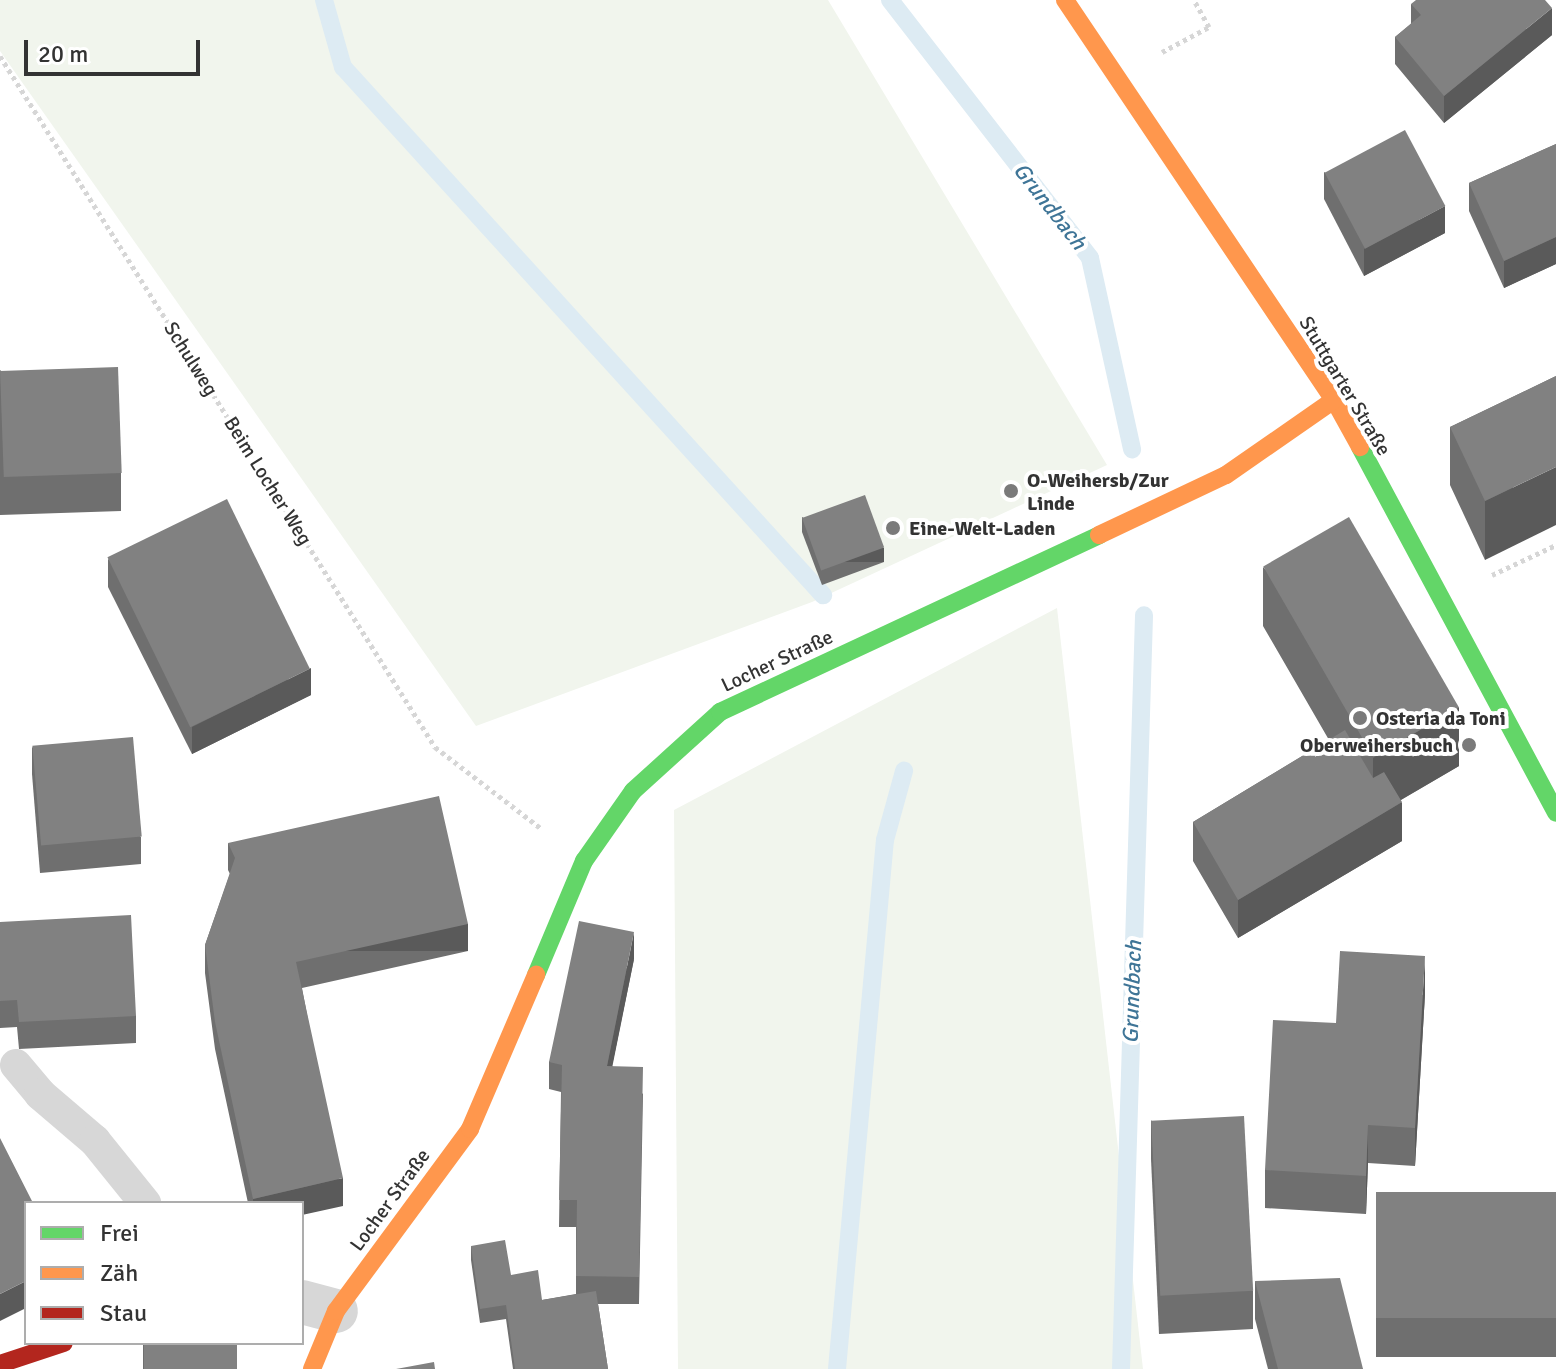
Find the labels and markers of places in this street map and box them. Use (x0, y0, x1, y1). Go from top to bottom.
place label: O-Weihersb/Zur Linde (1027, 468, 1169, 515)
marker: O-Weihersb/Zur Linde (1002, 482, 1020, 500)
place label: Eine-Welt-Laden (909, 516, 1055, 540)
marker: Eine-Welt-Laden (884, 519, 902, 537)
place label: Osteria da Toni (1376, 706, 1506, 730)
marker: Osteria da Toni (1351, 709, 1369, 727)
place label: Oberweihersbuch (1300, 733, 1453, 757)
marker: Oberweihersbuch (1460, 736, 1478, 754)

